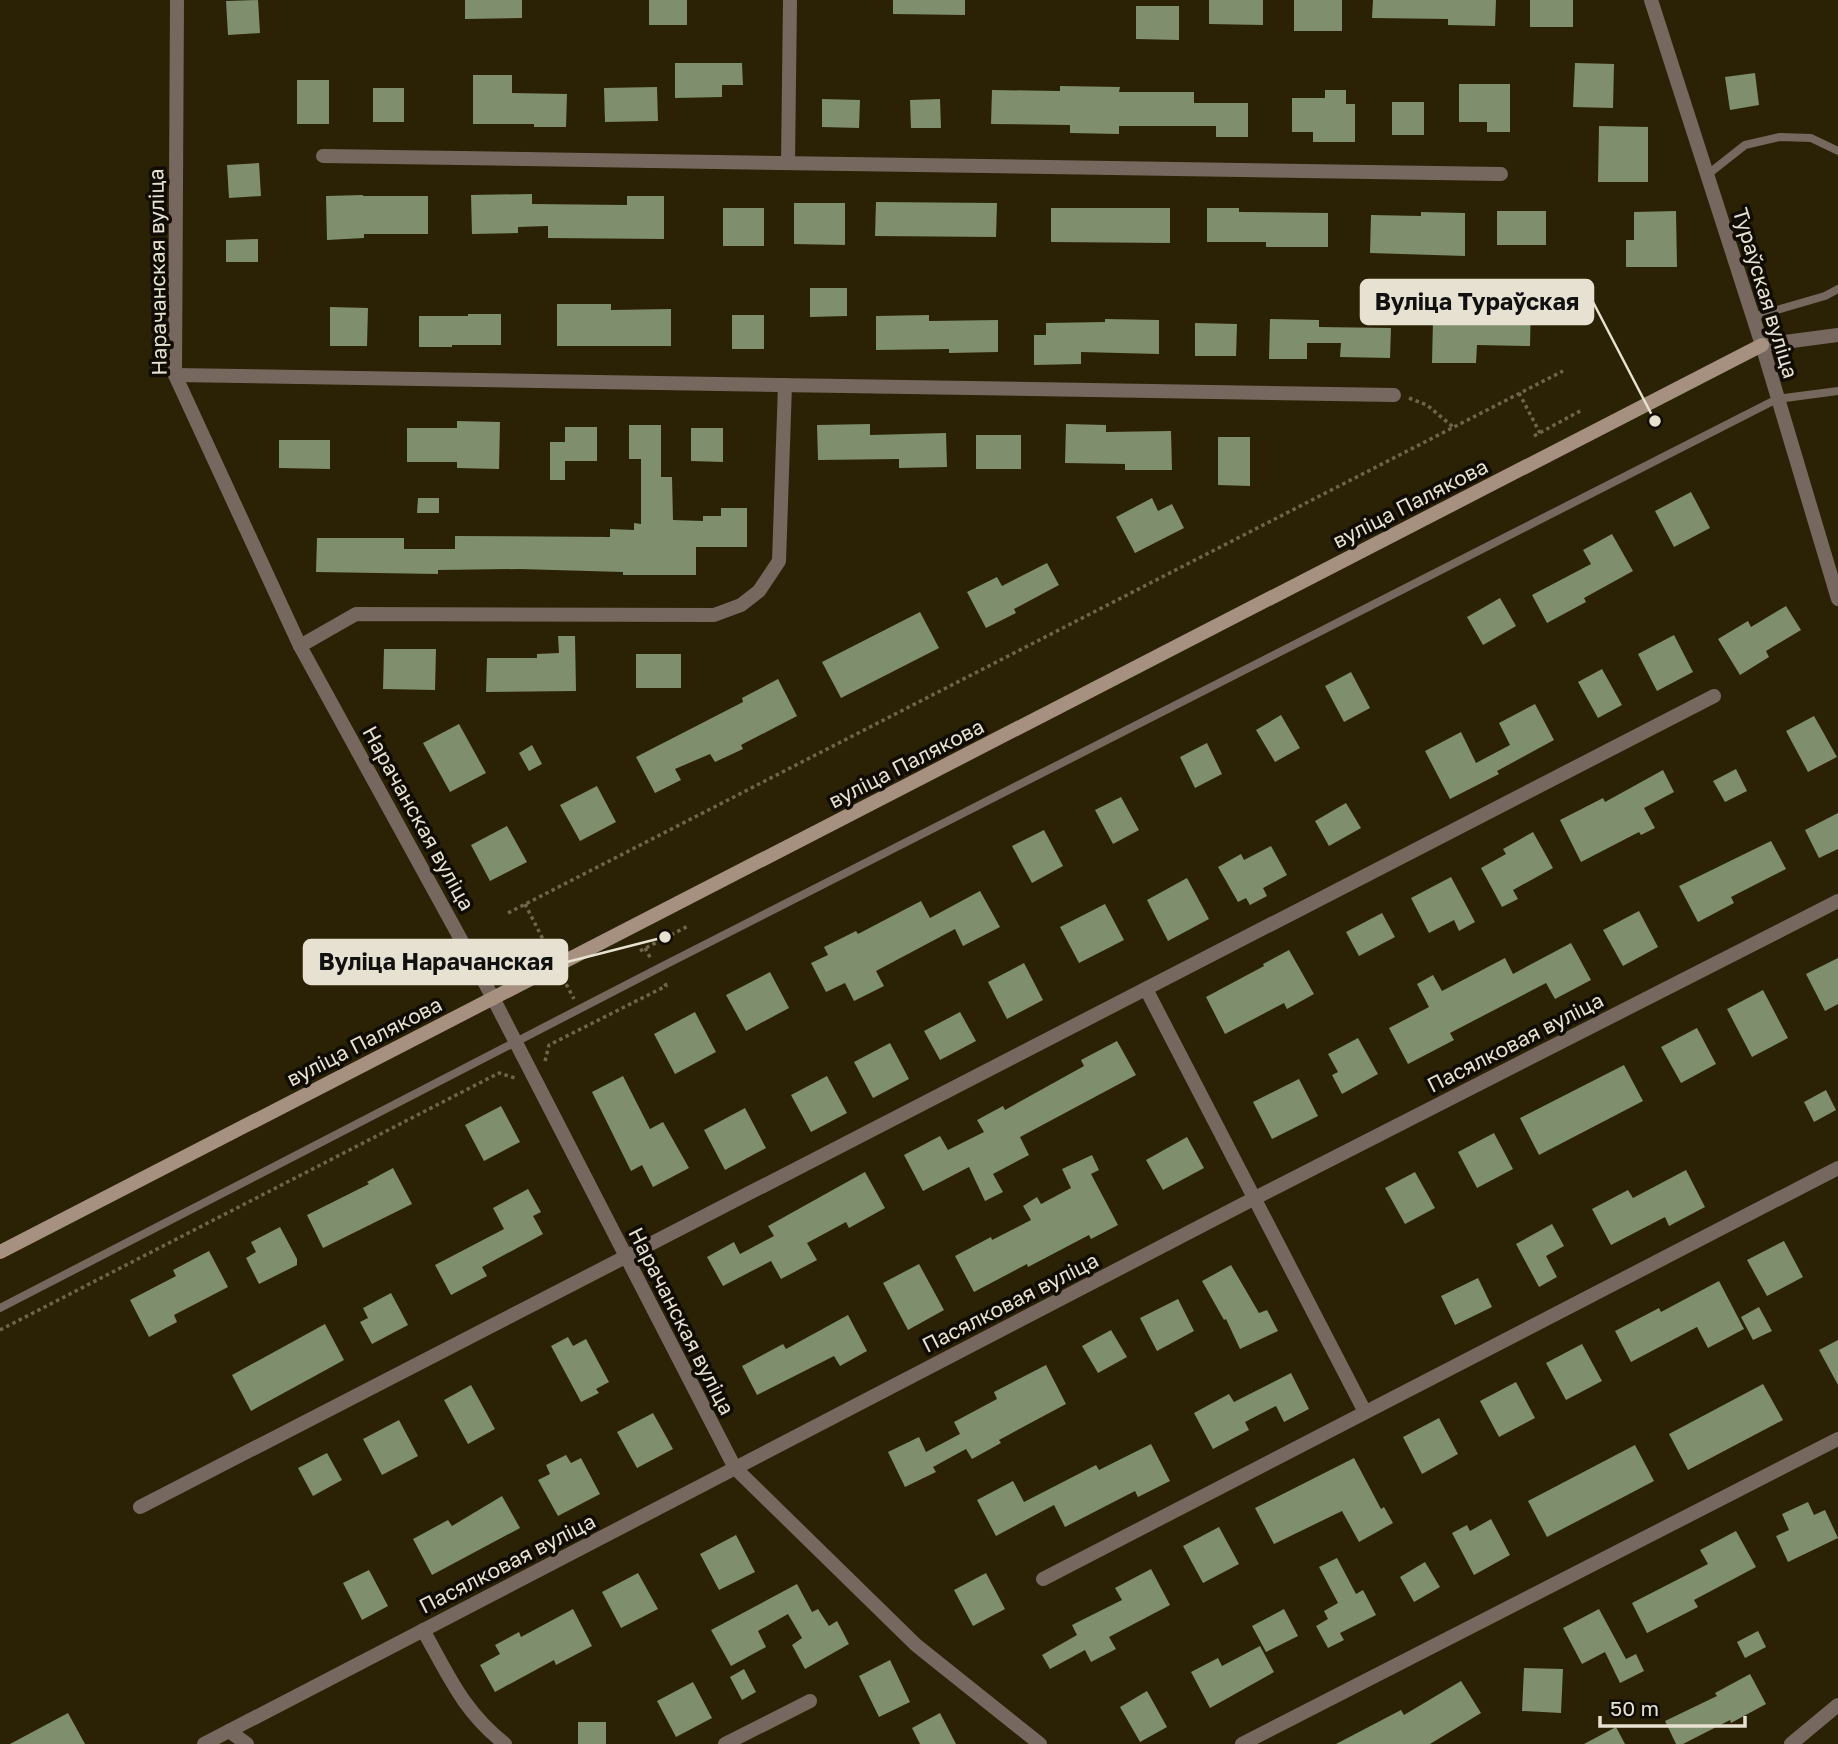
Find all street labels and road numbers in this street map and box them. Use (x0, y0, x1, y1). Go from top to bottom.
street label: Нарачанская вуліца (142, 168, 172, 376)
street label: Тураўская вуліца (1728, 205, 1804, 381)
street label: вуліца Палякова (1328, 453, 1492, 553)
street label: вуліца Палякова (824, 713, 988, 813)
street label: Нарачанская вуліца (357, 721, 481, 915)
street label: Пасялковая вуліца (1423, 986, 1607, 1098)
street label: вуліца Палякова (282, 991, 446, 1091)
street label: Нарачанская вуліца (623, 1223, 741, 1419)
street label: Пасялковая вуліца (918, 1246, 1102, 1358)
street label: Пасялковая вуліца (415, 1507, 599, 1619)

